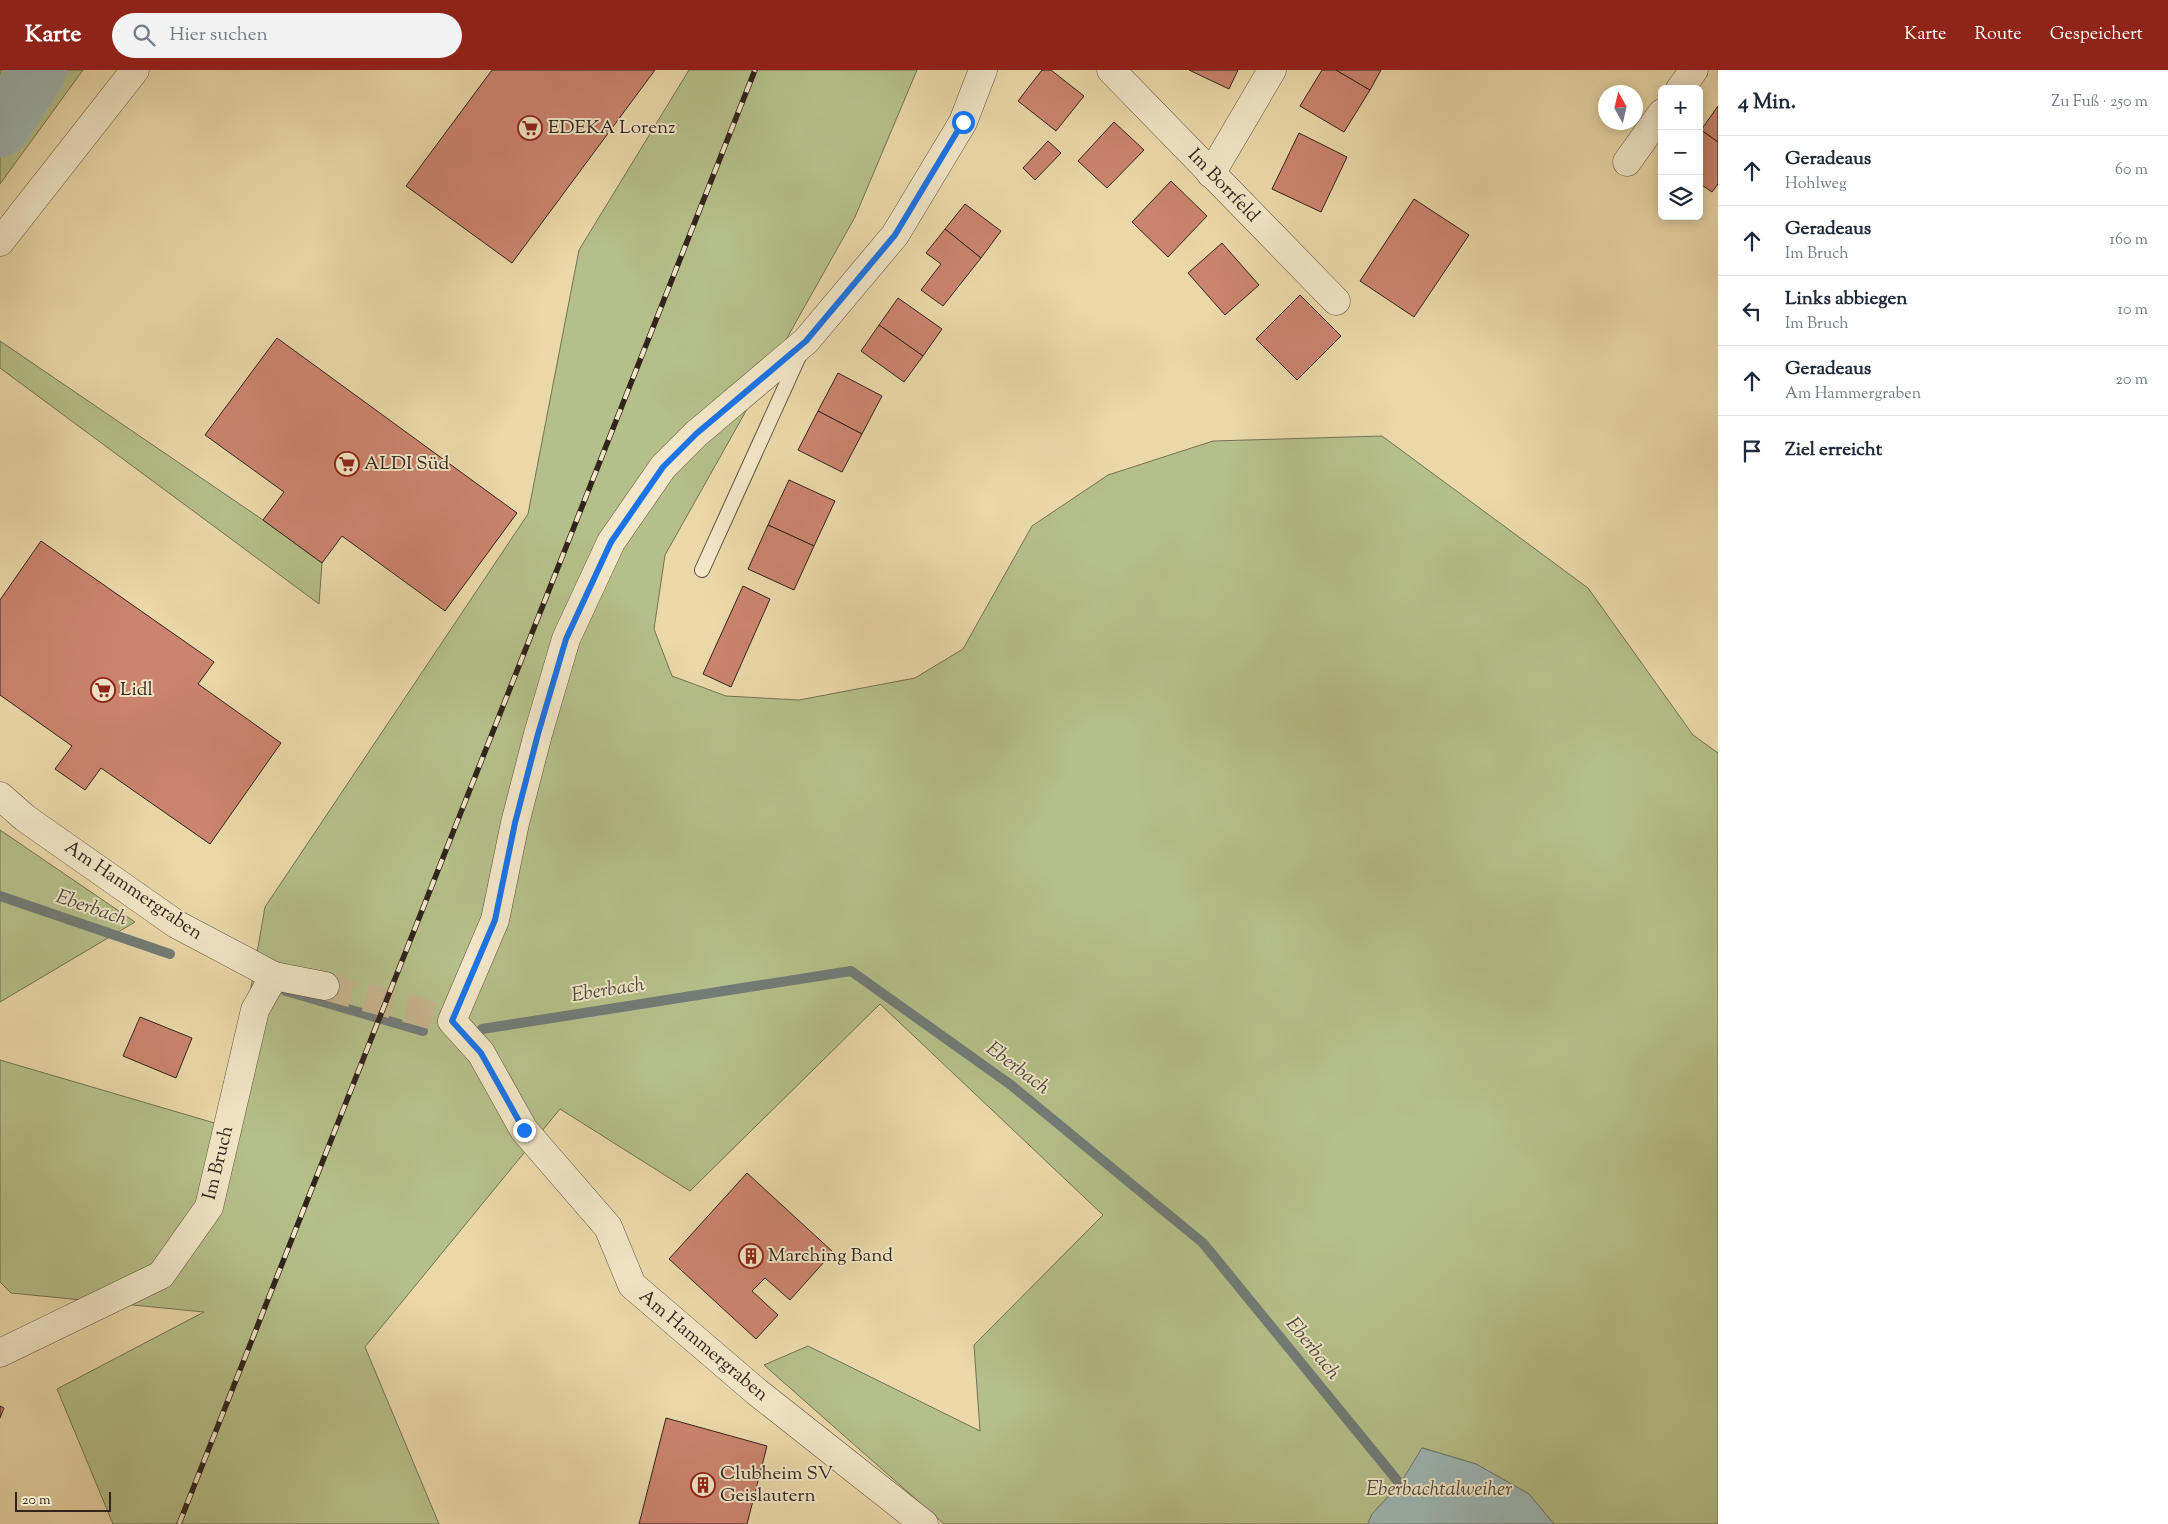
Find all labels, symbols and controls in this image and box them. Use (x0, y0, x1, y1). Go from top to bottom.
search box (112, 13, 462, 58)
text: Karte (25, 18, 82, 52)
icon: search (130, 21, 158, 49)
text: Hier suchen (170, 22, 268, 49)
text: Karte (1904, 22, 1947, 48)
text: Route (1975, 22, 2022, 48)
text: Gespeichert (2050, 22, 2143, 48)
north arrow (1598, 85, 1643, 130)
map controls (1658, 85, 1703, 220)
button: + (1658, 85, 1703, 130)
text: 4 Min. (1738, 88, 1796, 118)
text: Zu Fuß · 250 m (2051, 91, 2148, 114)
route start (952, 111, 975, 134)
supermarket icon: EDEKA Lorenz (517, 115, 543, 141)
place label: EDEKA Lorenz (548, 115, 675, 142)
button: − (1658, 130, 1703, 175)
street label: Im Borrfeld (1181, 143, 1265, 229)
text: Geradeaus (1785, 146, 1871, 173)
icon: ahead (1738, 157, 1766, 185)
text: 60 m (2115, 159, 2148, 182)
text: Hohlweg (1785, 173, 1847, 196)
button: layers (1658, 175, 1703, 220)
text: Geradeaus (1785, 216, 1871, 243)
icon: ahead (1738, 227, 1766, 255)
text: 160 m (2110, 229, 2148, 252)
text: Im Bruch (1785, 243, 1849, 266)
text: Links abbiegen (1785, 286, 1908, 313)
icon: left (1738, 297, 1766, 325)
text: 10 m (2118, 299, 2148, 322)
text: Im Bruch (1785, 313, 1849, 336)
text: Geradeaus (1785, 356, 1871, 383)
icon: ahead (1738, 367, 1766, 395)
text: 20 m (2115, 369, 2148, 392)
text: Am Hammergraben (1785, 383, 1921, 406)
icon: arrive (1738, 437, 1766, 465)
text: Ziel erreicht (1785, 437, 1882, 464)
supermarket icon: ALDI Süd (334, 451, 360, 477)
place label: ALDI Süd (364, 451, 449, 478)
supermarket icon: Lidl (90, 677, 116, 703)
place label: Lidl (120, 677, 153, 704)
street label: Am Hammergraben (58, 835, 208, 947)
water label: Eberbach (51, 883, 131, 935)
water label: Eberbach (569, 971, 647, 1011)
water label: Eberbach (979, 1035, 1055, 1103)
route end (513, 1119, 536, 1142)
street label: Im Bruch (197, 1123, 241, 1203)
building icon: Marching Band (738, 1243, 764, 1269)
place label: Marching Band (768, 1243, 893, 1270)
street label: Am Hammergraben (632, 1284, 774, 1408)
water label: Eberbach (1278, 1311, 1347, 1387)
place label: Clubheim SV Geislautern (720, 1461, 833, 1510)
building icon: Clubheim SV Geislautern (690, 1472, 716, 1498)
water label: Eberbachtalweiher (1366, 1476, 1512, 1505)
scale bar (15, 1489, 111, 1512)
text: 20 m (22, 1491, 51, 1511)

